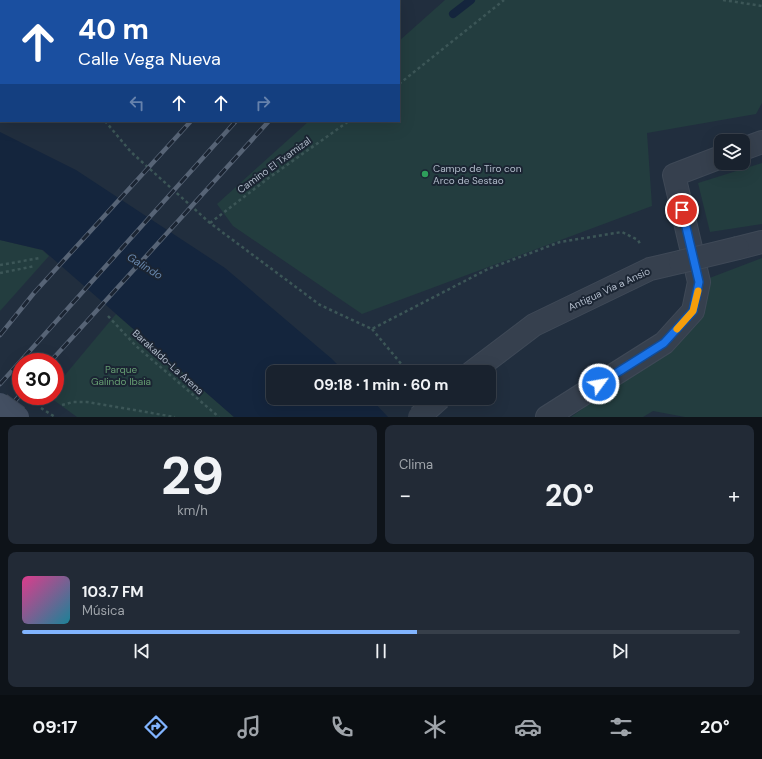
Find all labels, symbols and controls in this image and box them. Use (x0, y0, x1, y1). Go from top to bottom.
text: 40 m (78, 11, 149, 48)
icon: ahead (12, 16, 64, 68)
text: Calle Vega Nueva (78, 47, 221, 71)
icon: left (126, 92, 148, 114)
icon: ahead (168, 92, 190, 114)
icon: ahead (210, 92, 232, 114)
icon: right (252, 92, 274, 114)
street label: Camino El Txamizal (235, 134, 313, 196)
map controls (714, 134, 750, 170)
button: layers (714, 134, 750, 170)
place label: Campo de Tiro con Arco de Sestao (433, 162, 522, 187)
marker: Campo de Tiro con Arco de Sestao (420, 169, 430, 179)
pin (665, 193, 699, 227)
icon: arrive (671, 199, 693, 221)
water label: Galindo (125, 250, 166, 283)
street label: Antigua Vía a Ansio (566, 264, 652, 314)
street label: Barakaldo-La Arena (130, 327, 206, 397)
speed limit sign: 30 (12, 353, 64, 405)
park label: Parque Galindo Ibaia (91, 363, 151, 388)
position arrow (578, 363, 620, 405)
text: 09:18 · 1 min · 60 m (314, 375, 448, 395)
text: 29 (161, 442, 224, 510)
text: Clima (399, 456, 433, 473)
text: 20° (545, 476, 594, 515)
text: − (399, 481, 411, 510)
text: + (728, 481, 740, 510)
text: km/h (177, 502, 208, 519)
text: 103.7 FM (82, 582, 144, 602)
text: Música (82, 602, 125, 619)
icon: previous (131, 640, 153, 662)
icon: pause (370, 640, 392, 662)
icon: next (609, 640, 631, 662)
icon: directions (142, 713, 170, 741)
icon: music (235, 713, 263, 741)
icon: phone (328, 713, 356, 741)
icon: climate (421, 713, 449, 741)
icon: car (514, 713, 542, 741)
icon: filters (607, 713, 635, 741)
text: 09:17 (32, 715, 77, 739)
text: 20° (700, 715, 729, 739)

